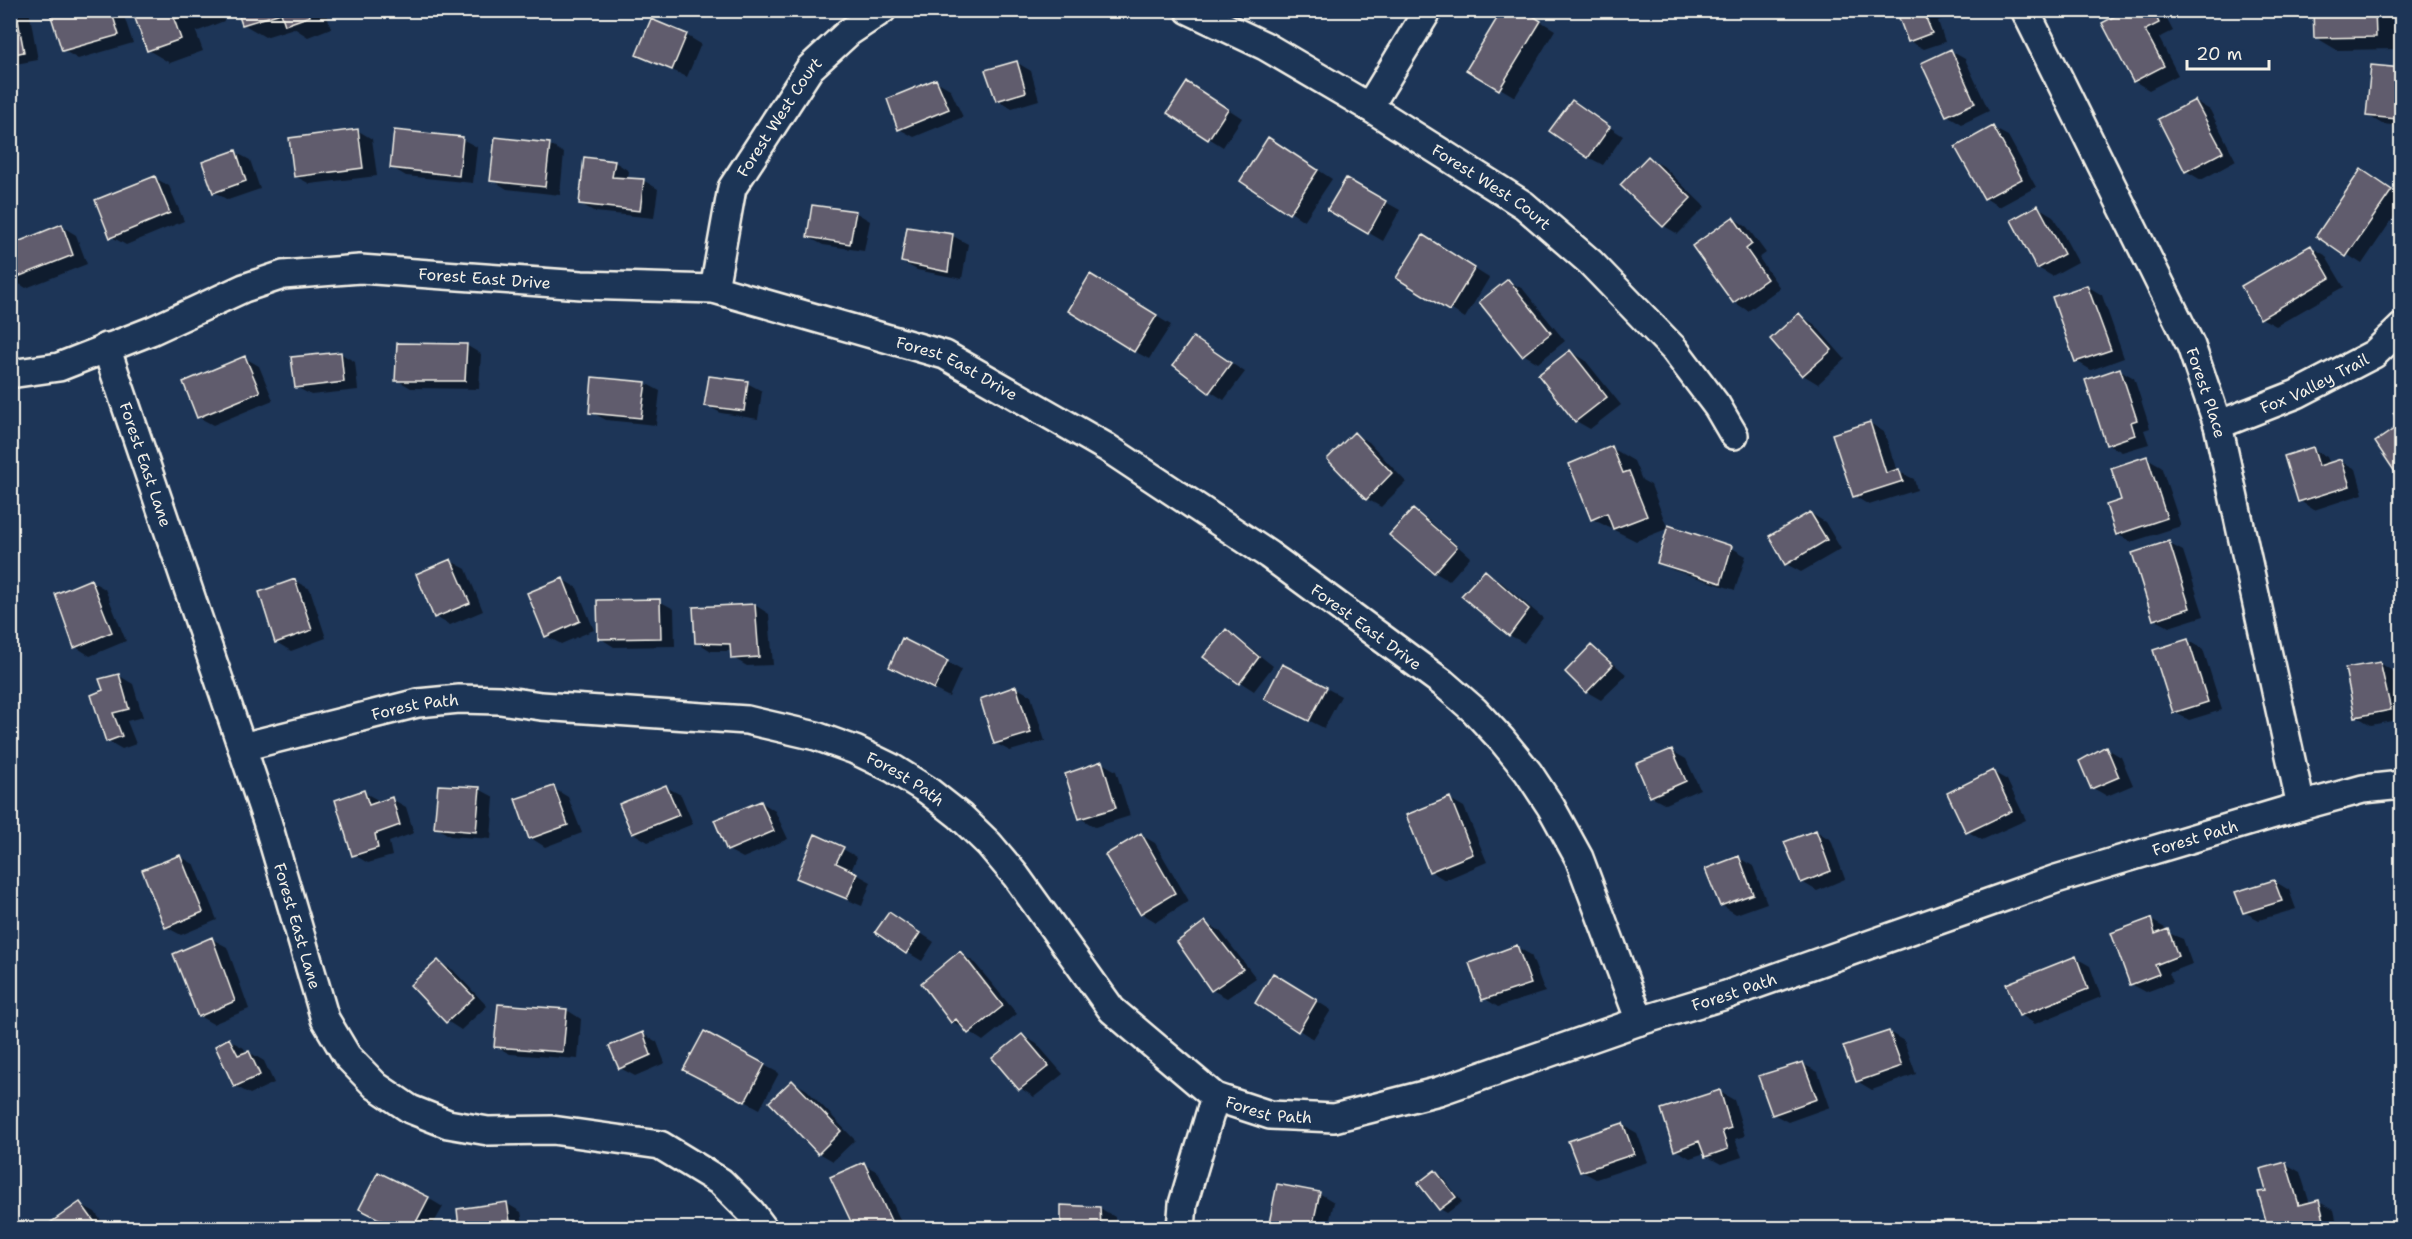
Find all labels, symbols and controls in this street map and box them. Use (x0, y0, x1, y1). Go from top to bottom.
scale bar (2187, 33, 2270, 71)
text: 20 m (2196, 42, 2242, 66)
street label: Forest West Court (732, 52, 826, 181)
street label: Forest West Court (1428, 139, 1555, 235)
street label: Forest East Drive (418, 263, 551, 294)
street label: Forest East Drive (894, 332, 1021, 405)
street label: Forest Place (2181, 345, 2231, 440)
street label: Fox Valley Trail (2257, 349, 2373, 418)
street label: Forest East Lane (114, 399, 176, 530)
street label: Forest East Drive (1307, 579, 1426, 675)
street label: Forest Path (369, 689, 460, 725)
street label: Forest Path (863, 747, 949, 811)
street label: Forest Path (2150, 815, 2241, 861)
street label: Forest East Lane (269, 861, 326, 992)
street label: Forest Path (1689, 968, 1780, 1016)
street label: Forest Path (1223, 1091, 1313, 1128)

